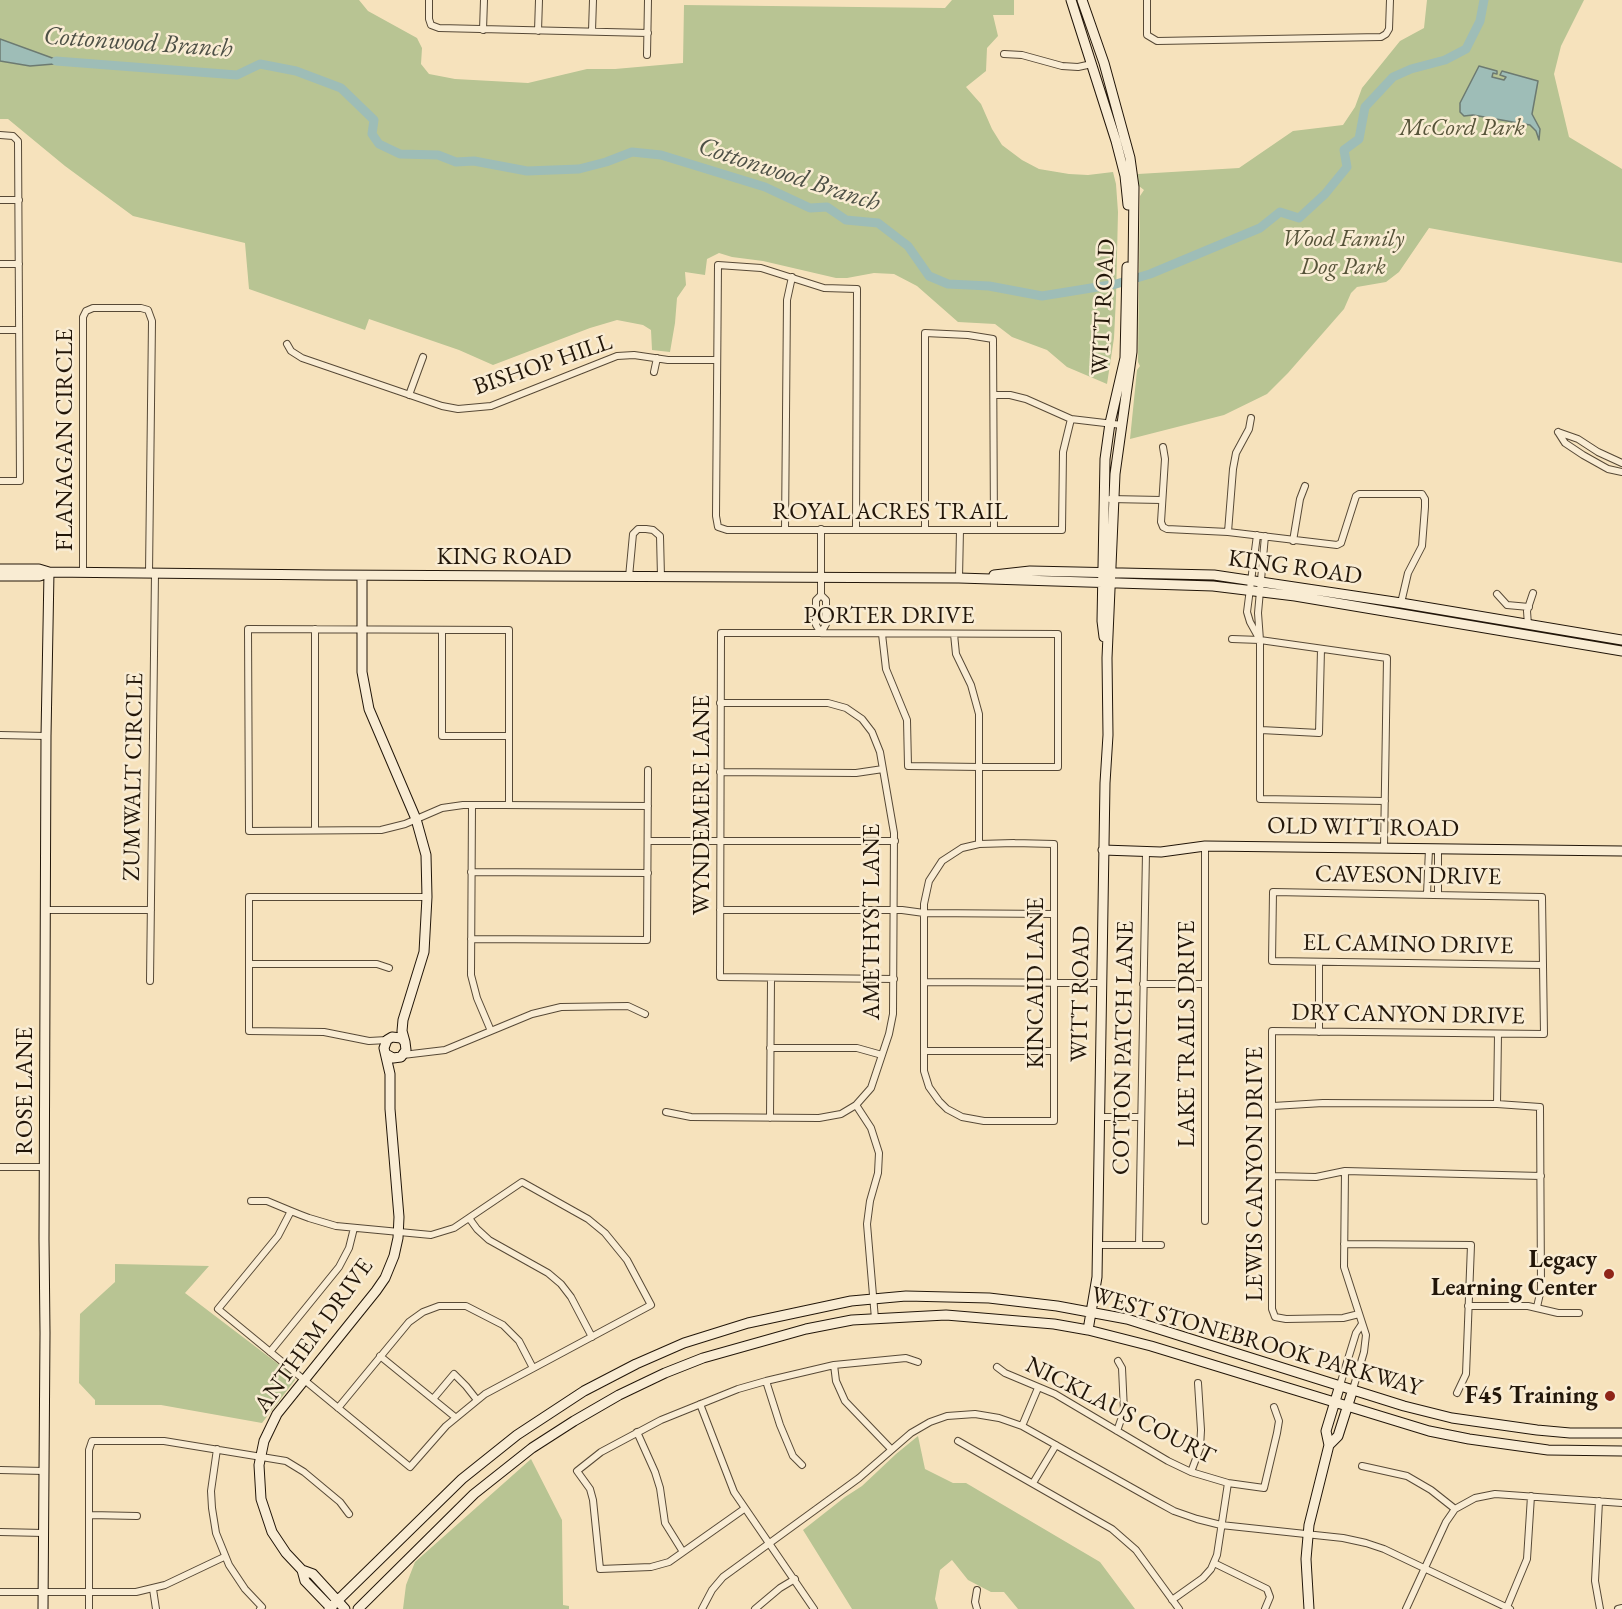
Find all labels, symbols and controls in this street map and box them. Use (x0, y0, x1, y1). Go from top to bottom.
water label: Cottonwood Branch (42, 21, 234, 65)
park label: McCord Park (1399, 114, 1525, 142)
water label: Cottonwood Branch (694, 131, 884, 219)
park label: Wood Family Dog Park (1281, 225, 1405, 281)
street label: WITT ROAD (1086, 238, 1122, 376)
street label: BISHOP HILL (470, 328, 616, 402)
street label: FLANAGAN CIRCLE (51, 329, 79, 551)
street label: ROYAL ACRES TRAIL (772, 498, 1008, 526)
street label: KING ROAD (436, 543, 572, 571)
street label: KING ROAD (1226, 544, 1364, 592)
street label: PORTER DRIVE (804, 602, 974, 630)
street label: ZUMWALT CIRCLE (118, 673, 150, 881)
street label: WYNDEMERE LANE (688, 695, 716, 915)
street label: OLD WITT ROAD (1267, 812, 1459, 844)
street label: AMETHYST LANE (858, 824, 886, 1020)
street label: CAVESON DRIVE (1315, 860, 1501, 892)
street label: KINCAID LANE (1022, 897, 1050, 1069)
street label: LAKE TRAILS DRIVE (1173, 920, 1201, 1148)
street label: COTTON PATCH LANE (1107, 921, 1141, 1175)
street label: WITT ROAD (1065, 926, 1097, 1062)
street label: EL CAMINO DRIVE (1302, 929, 1514, 961)
street label: DRY CANYON DRIVE (1291, 999, 1525, 1031)
street label: ROSE LANE (11, 1027, 39, 1155)
street label: LEWIS CANYON DRIVE (1241, 1047, 1269, 1301)
place label: Legacy Learning Center (1431, 1246, 1597, 1302)
street label: ANTHEM DRIVE (248, 1253, 380, 1419)
marker: Legacy Learning Center (1602, 1267, 1616, 1281)
street label: WEST STONEBROOK PARKWAY (1087, 1281, 1425, 1403)
street label: NICKLAUS COURT (1020, 1351, 1220, 1471)
place label: F45 Training (1465, 1382, 1598, 1410)
marker: F45 Training (1603, 1389, 1617, 1403)

